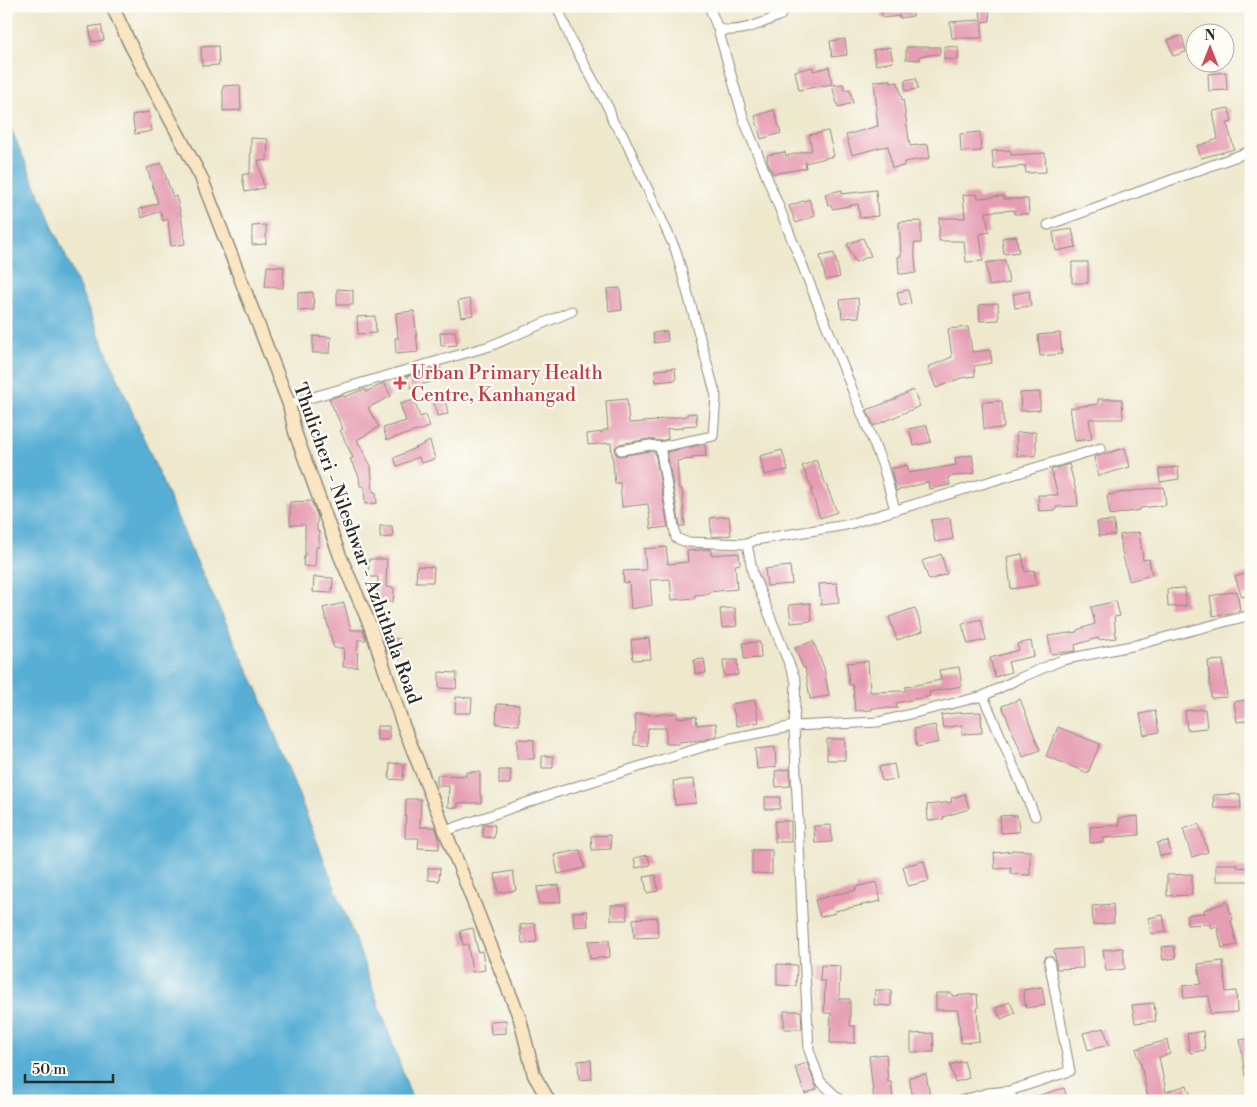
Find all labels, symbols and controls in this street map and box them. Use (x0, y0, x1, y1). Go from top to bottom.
north arrow (1184, 22, 1234, 72)
text: N (1204, 27, 1216, 45)
place label: Urban Primary Health Centre, Kanhangad (411, 361, 603, 407)
marker: Urban Primary Health Centre, Kanhangad (393, 376, 407, 390)
street label: Thulicheri - Nileshwar - Azhithala Road (288, 380, 427, 707)
scale bar (25, 1052, 112, 1084)
text: 50 m (32, 1060, 66, 1079)

